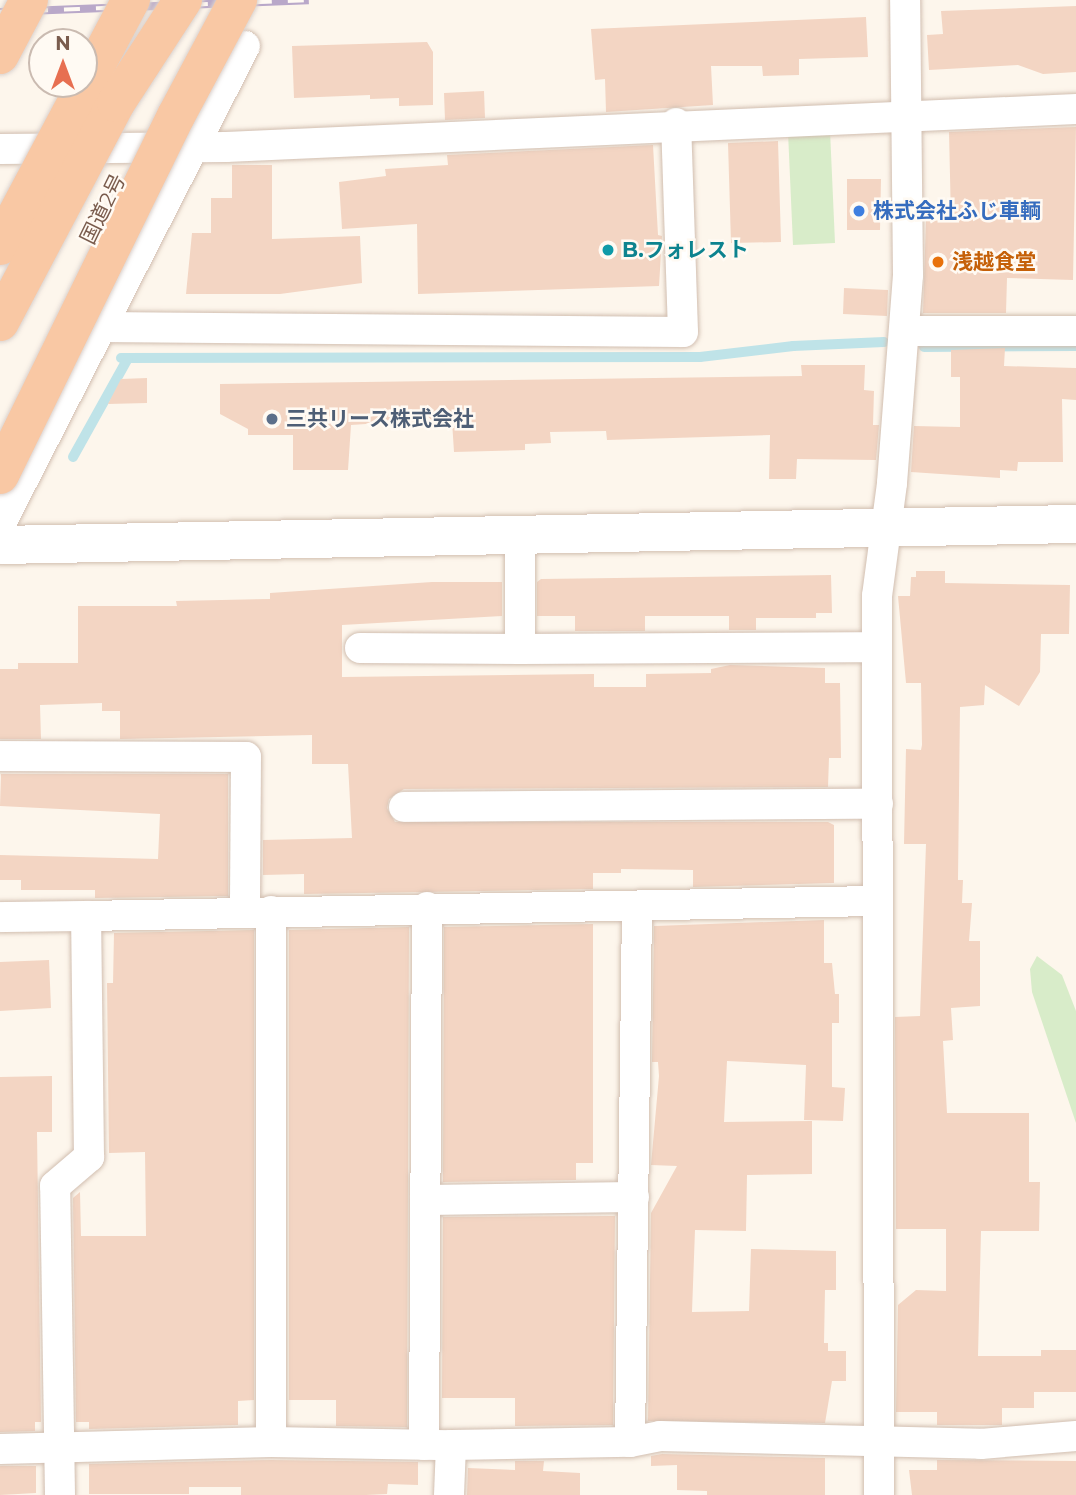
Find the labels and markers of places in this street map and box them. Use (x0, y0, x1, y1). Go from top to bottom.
place label: 株式会社ふじ車輌 (873, 198, 1041, 224)
marker: 株式会社ふじ車輌 (851, 203, 867, 219)
place label: B.フォレスト (622, 237, 749, 263)
marker: B.フォレスト (600, 242, 616, 258)
place label: 浅越食堂 (952, 249, 1036, 275)
marker: 浅越食堂 (930, 254, 946, 270)
place label: 三共リース株式会社 (286, 406, 475, 432)
marker: 三共リース株式会社 (264, 411, 280, 427)

